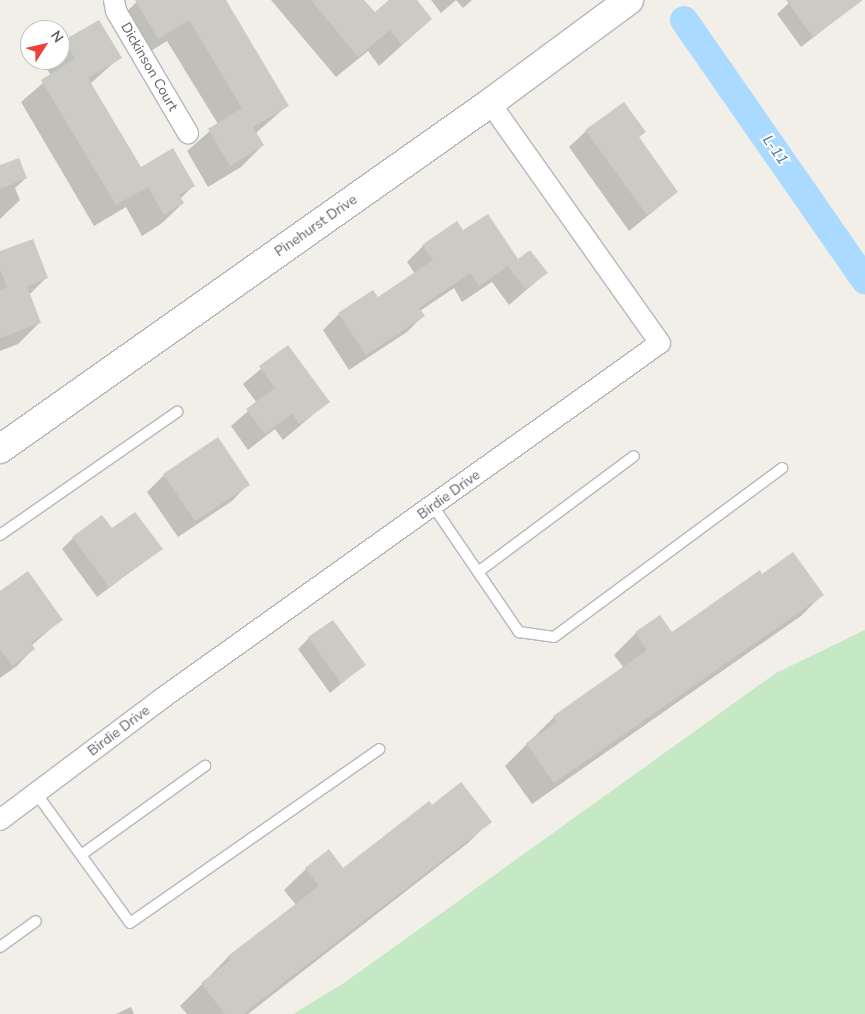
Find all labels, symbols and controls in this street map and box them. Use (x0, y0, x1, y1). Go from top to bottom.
north arrow (20, 20, 70, 70)
street label: Dickinson Court (117, 20, 181, 114)
text: N (46, 27, 68, 46)
water label: L-11 (758, 132, 792, 168)
street label: Pinehurst Drive (272, 191, 360, 261)
street label: Birdie Drive (414, 467, 484, 523)
street label: Birdie Drive (85, 702, 153, 760)

